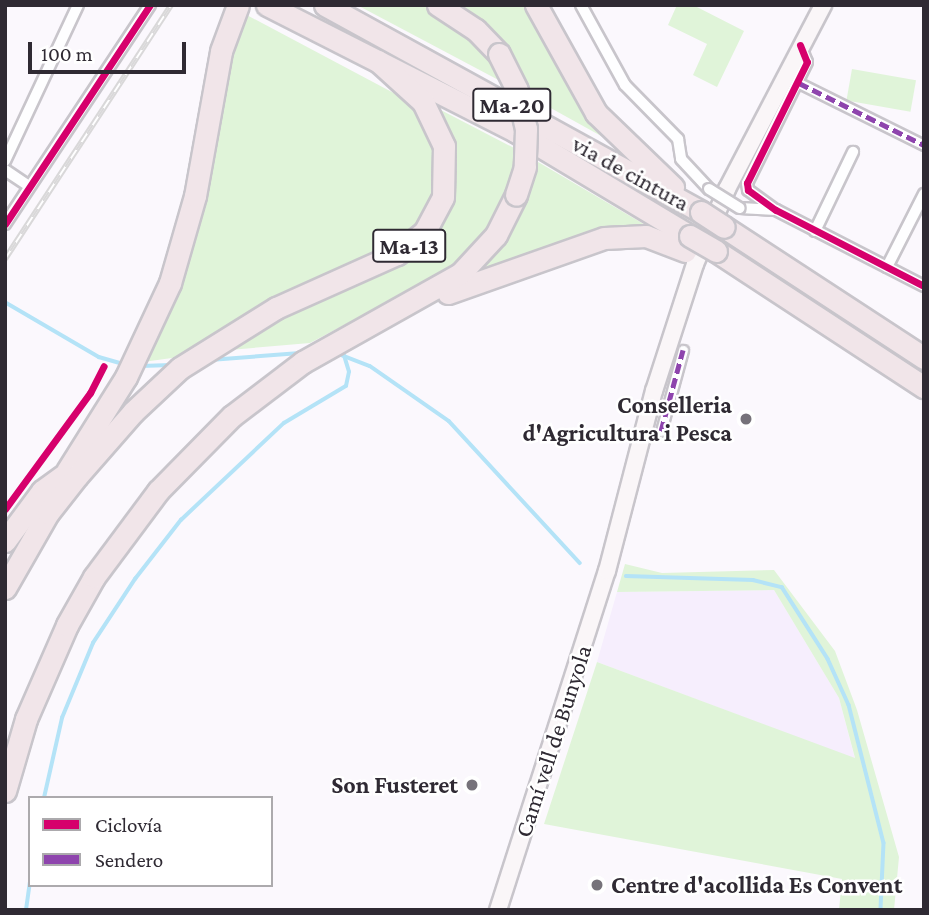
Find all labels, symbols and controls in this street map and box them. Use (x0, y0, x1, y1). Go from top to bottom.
scale bar (32, 28, 189, 72)
text: 100 m (41, 42, 93, 66)
road number: Ma-20 (472, 86, 552, 124)
street label: via de cintura (567, 129, 695, 217)
road number: Ma-13 (370, 227, 448, 266)
place label: Conselleria d'Agricultura i Pesca (522, 391, 732, 447)
marker: Conselleria d'Agricultura i Pesca (738, 411, 754, 427)
street label: Camí vell de Bunyola (508, 641, 598, 841)
place label: Son Fusteret (331, 771, 458, 799)
marker: Son Fusteret (464, 777, 480, 793)
legend (28, 796, 273, 887)
text: Ciclovía (95, 813, 162, 837)
text: Sendero (95, 848, 163, 872)
place label: Centre d'acollida Es Convent (611, 871, 902, 899)
marker: Centre d'acollida Es Convent (589, 877, 605, 893)

